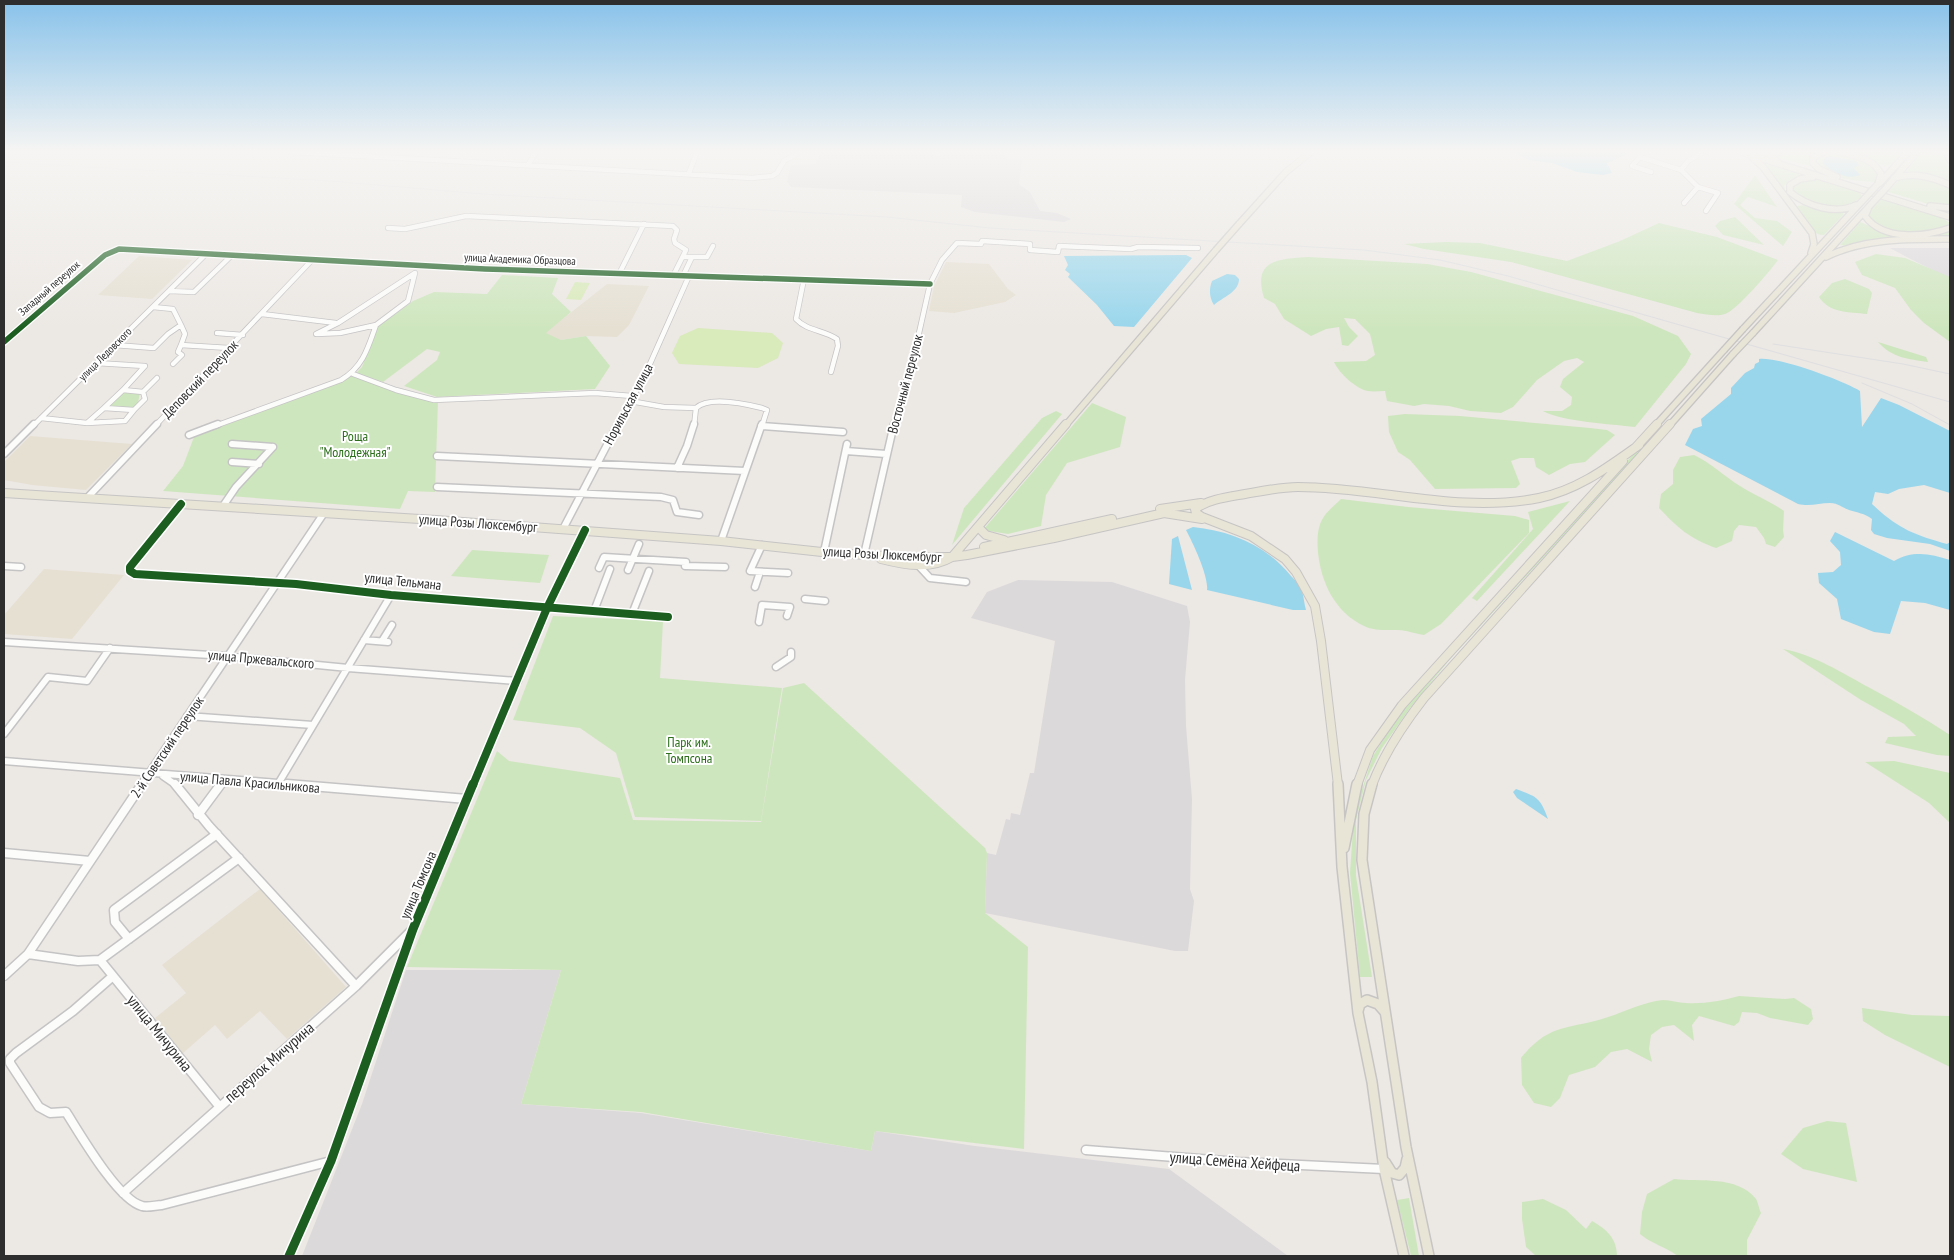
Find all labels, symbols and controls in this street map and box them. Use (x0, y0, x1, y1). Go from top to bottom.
street label: улица Академика Образцова (464, 250, 576, 268)
street label: Западный переулок (15, 257, 83, 319)
street label: улица Ледовского (75, 324, 135, 384)
street label: Восточный переулок (883, 332, 927, 436)
street label: Деповский переулок (158, 336, 242, 422)
street label: Норильская улица (599, 360, 657, 448)
park label: Роща "Молодежная" (319, 427, 391, 461)
street label: улица Розы Люксембург (418, 510, 539, 536)
street label: улица Розы Люксембург (822, 542, 943, 566)
street label: улица Тельмана (364, 568, 442, 594)
street label: улица Пржевальского (207, 645, 315, 673)
street label: 2-й Советский переулок (126, 692, 208, 801)
park label: Парк им. Томпсона (666, 733, 712, 767)
street label: улица Павла Красильникова (179, 767, 321, 797)
street label: улица Томсона (396, 848, 440, 922)
street label: улица Мичурина (123, 991, 197, 1075)
street label: переулок Мичурина (220, 1018, 318, 1106)
street label: улица Семёна Хейфеца (1169, 1146, 1301, 1176)

